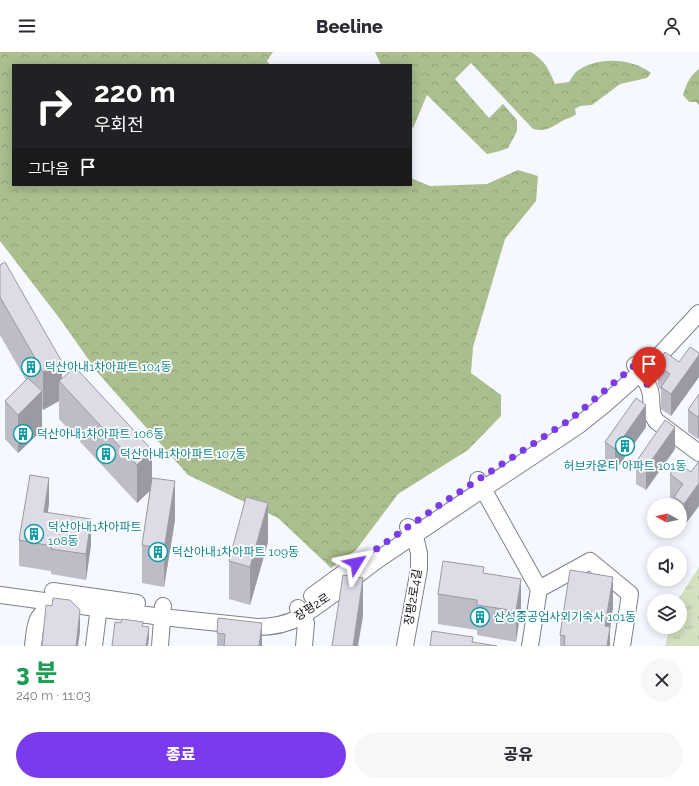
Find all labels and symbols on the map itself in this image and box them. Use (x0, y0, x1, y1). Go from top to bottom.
pin (632, 347, 666, 388)
building icon: 덕산아내1차아파트 104동 (20, 356, 42, 378)
place label: 덕산아내1차아파트 104동 (45, 360, 172, 374)
building icon: 덕산아내1차아파트 106동 (12, 423, 34, 445)
place label: 덕산아내1차아파트 106동 (37, 427, 164, 441)
building icon: 허브카운티 아파트 101동 (614, 435, 636, 457)
building icon: 덕산아내1차아파트 107동 (95, 443, 117, 465)
place label: 덕산아내1차아파트 107동 (120, 447, 246, 461)
place label: 허브카운티 아파트 101동 (563, 459, 687, 473)
north arrow (647, 498, 687, 538)
place label: 덕산아내1차아파트 108동 (48, 520, 141, 548)
building icon: 덕산아내1차아파트 108동 (23, 523, 45, 545)
building icon: 덕산아내1차아파트 109동 (147, 541, 169, 563)
position arrow (335, 542, 377, 584)
place label: 덕산아내1차아파트 109동 (172, 545, 299, 559)
street label: 장평2로4길 (402, 568, 424, 626)
street label: 장평2로 (292, 590, 332, 624)
building icon: 산성중공업사외기숙사 101동 (469, 606, 491, 628)
place label: 산성중공업사외기숙사 101동 (494, 610, 636, 624)

